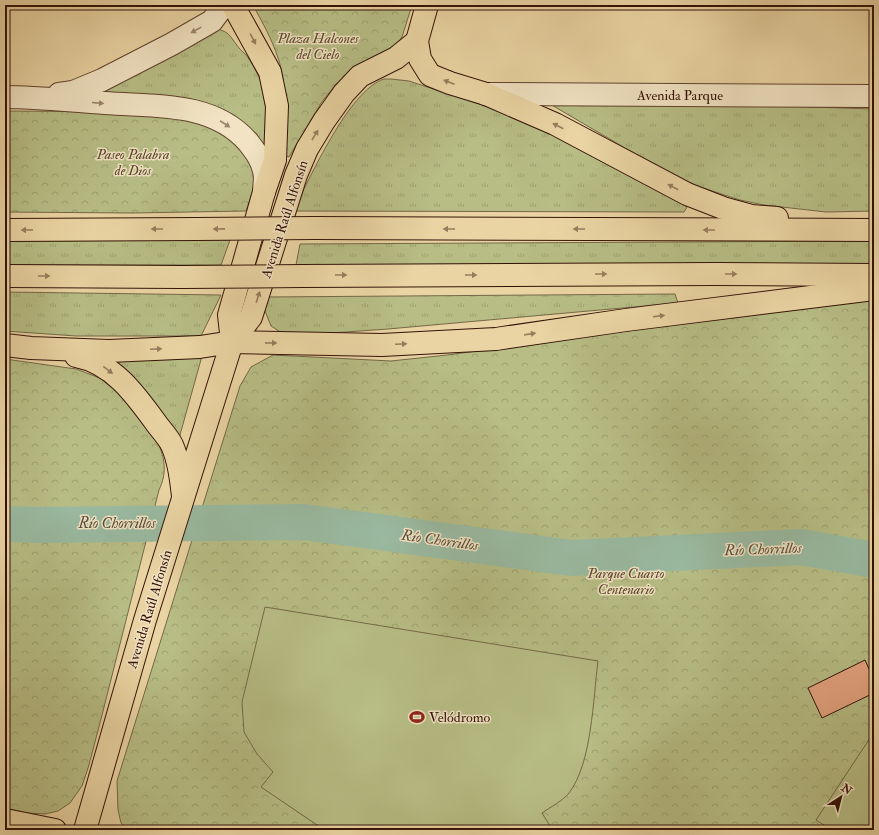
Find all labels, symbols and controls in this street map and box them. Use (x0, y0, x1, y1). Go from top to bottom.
one-way arrow (190, 27, 202, 34)
park label: Plaza Halcones del Cielo (276, 30, 360, 63)
one-way arrow (249, 33, 256, 45)
one-way arrow (442, 79, 454, 85)
street label: Avenida Parque (636, 87, 723, 104)
one-way arrow (92, 99, 104, 106)
one-way arrow (220, 120, 230, 128)
one-way arrow (552, 123, 564, 129)
one-way arrow (312, 129, 319, 141)
park label: Paseo Palabra de Dios (96, 146, 170, 179)
street label: Avenida Raúl Alfonsín (257, 158, 312, 281)
one-way arrow (667, 183, 679, 190)
one-way arrow (150, 226, 163, 232)
one-way arrow (212, 226, 225, 232)
one-way arrow (442, 226, 455, 232)
one-way arrow (572, 226, 585, 232)
one-way arrow (20, 227, 33, 233)
one-way arrow (702, 227, 715, 233)
one-way arrow (595, 271, 608, 277)
one-way arrow (725, 271, 738, 277)
one-way arrow (335, 272, 348, 278)
one-way arrow (465, 272, 478, 278)
one-way arrow (38, 273, 51, 279)
one-way arrow (255, 291, 261, 303)
one-way arrow (653, 313, 665, 320)
one-way arrow (524, 331, 536, 337)
one-way arrow (265, 340, 278, 346)
one-way arrow (395, 341, 407, 348)
one-way arrow (150, 345, 162, 352)
one-way arrow (103, 366, 114, 375)
water label: Río Chorrillos (77, 514, 156, 533)
water label: Río Chorrillos (399, 526, 480, 555)
water label: Río Chorrillos (723, 539, 803, 560)
street label: Avenida Raúl Alfonsín (123, 548, 176, 671)
park label: Parque Cuarto Centenario (586, 565, 665, 598)
sports icon: Velódromo (408, 708, 426, 726)
place label: Velódromo (429, 709, 490, 726)
north arrow (821, 777, 861, 817)
text: N (838, 781, 855, 798)

